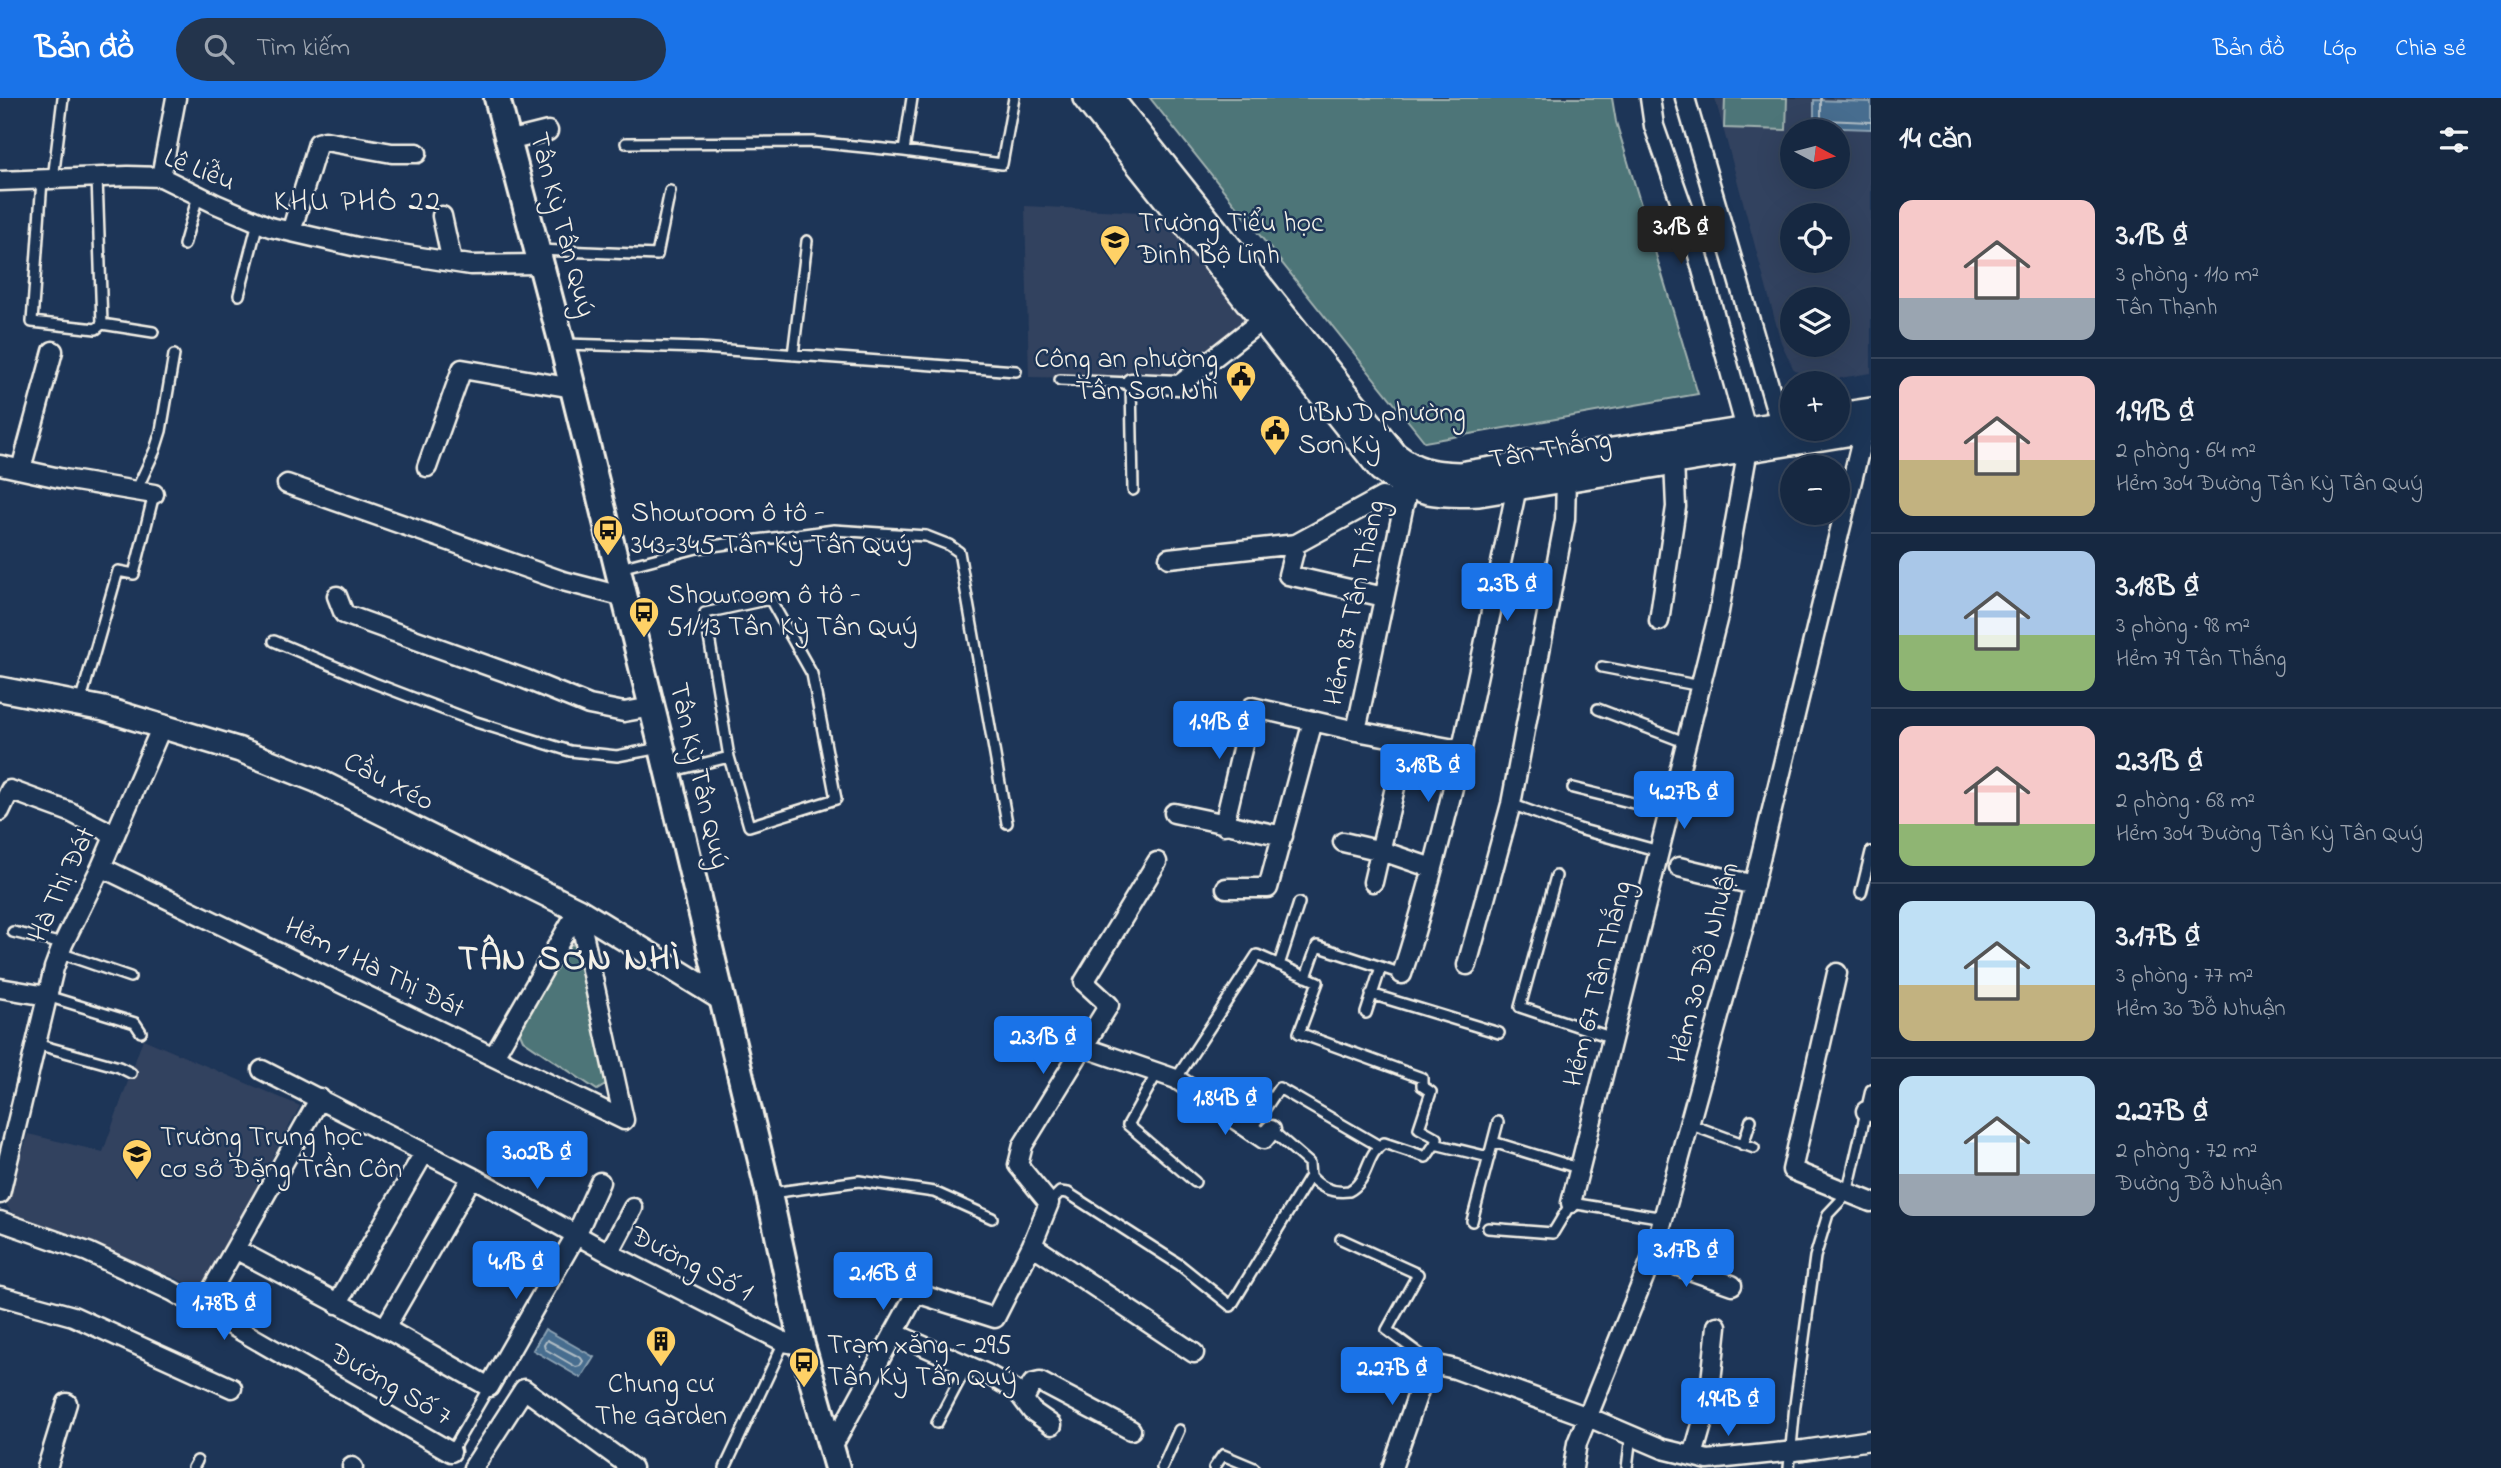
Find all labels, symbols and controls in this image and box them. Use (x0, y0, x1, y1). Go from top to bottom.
search box (176, 18, 666, 81)
text: Bản đồ (35, 25, 134, 73)
icon: search (200, 30, 238, 68)
text: Tìm kiếm (256, 30, 350, 68)
text: Bản đồ (2213, 32, 2285, 67)
text: Lớp (2323, 32, 2357, 67)
text: Chia sẻ (2395, 32, 2466, 67)
text: 14 căn (1899, 118, 1972, 162)
north arrow (1780, 119, 1850, 189)
map controls (1780, 119, 1850, 525)
icon: filters (2435, 121, 2473, 159)
street label: Tân Kỳ Tân Quý (517, 128, 605, 322)
street label: Lê Liễu (157, 139, 241, 203)
district label: KHU PHỐ 22 (274, 181, 442, 225)
button: locate (1780, 203, 1850, 273)
place label: Trường Tiểu học Đinh Bộ Lĩnh (1137, 204, 1324, 277)
pin: 3.1B ₫ (1624, 206, 1738, 266)
text: 3.1B ₫ (1654, 212, 1708, 245)
text: 3.1B ₫ (2116, 215, 2188, 259)
school or university icon: Trường Tiểu học Đinh Bộ Lĩnh (1098, 223, 1132, 267)
icon: home (1955, 228, 2039, 312)
text: 3 phòng · 110 m² (2116, 259, 2259, 292)
button: layers (1780, 287, 1850, 357)
text: Tân Thạnh (2116, 292, 2217, 325)
place label: Công an phường Tân Sơn Nhì (1034, 340, 1218, 413)
public building icon: Công an phường Tân Sơn Nhì (1224, 359, 1258, 403)
button: + (1780, 371, 1850, 441)
text: 1.91B ₫ (2116, 391, 2194, 435)
place label: UBND phường Sơn Kỳ (1298, 394, 1466, 467)
icon: home (1955, 404, 2039, 488)
public building icon: UBND phường Sơn Kỳ (1258, 413, 1292, 457)
street label: Tân Thắng (1486, 420, 1614, 482)
text: 2 phòng · 64 m² (2116, 435, 2256, 468)
button: − (1780, 455, 1850, 525)
text: Hẻm 304 Đường Tân Kỳ Tân Quý (2116, 468, 2423, 501)
place label: Showroom ô tô - 343-345 Tân Kỳ Tân Quý (631, 494, 912, 567)
street label: Hẻm 87 Tân Thắng (1314, 496, 1398, 710)
bus stop icon: Showroom ô tô - 343-345 Tân Kỳ Tân Quý (591, 513, 625, 557)
pin: 2.3B ₫ (1450, 564, 1564, 623)
text: 3.18B ₫ (2116, 566, 2199, 610)
text: 2.3B ₫ (1478, 569, 1536, 602)
place label: Showroom ô tô - 51/13 Tân Kỳ Tân Quý (667, 576, 918, 649)
icon: home (1955, 579, 2039, 663)
bus stop icon: Showroom ô tô - 51/13 Tân Kỳ Tân Quý (627, 595, 661, 639)
text: 3 phòng · 98 m² (2116, 610, 2250, 643)
text: Hẻm 79 Tân Thắng (2116, 643, 2286, 676)
street label: Tân Kỳ Tân Quý (657, 679, 739, 873)
pin: 1.91B ₫ (1154, 702, 1284, 761)
text: 1.91B ₫ (1189, 707, 1249, 740)
text: 2.31B ₫ (2116, 741, 2202, 785)
street label: Cầu Xéo (336, 743, 440, 823)
pin: 3.18B ₫ (1363, 744, 1493, 804)
text: 3.18B ₫ (1396, 750, 1460, 783)
icon: home (1955, 754, 2039, 838)
pin: 4.27B ₫ (1619, 772, 1749, 831)
text: 4.27B ₫ (1650, 777, 1718, 810)
text: 2 phòng · 68 m² (2116, 785, 2255, 818)
text: Hẻm 304 Đường Tân Kỳ Tân Quý (2116, 818, 2423, 851)
street label: Hà Thị Đát (18, 821, 108, 949)
street label: Hẻm 30 Đỗ Nhuận (1658, 858, 1752, 1068)
street label: Hẻm 67 Tân Thắng (1554, 877, 1644, 1091)
street label: Hẻm 1 Hà Thị Đát (277, 908, 471, 1030)
text: 3.17B ₫ (2116, 916, 2200, 960)
icon: home (1955, 929, 2039, 1013)
district label: TÂN SƠN NHÌ (458, 934, 682, 986)
text: 3 phòng · 77 m² (2116, 960, 2253, 993)
text: Hẻm 30 Đỗ Nhuận (2116, 993, 2286, 1026)
pin: 2.31B ₫ (978, 1016, 1108, 1076)
text: 2.31B ₫ (1010, 1022, 1076, 1055)
pin: 1.84B ₫ (1160, 1077, 1290, 1137)
text: 1.84B ₫ (1193, 1083, 1257, 1116)
text: 2.27B ₫ (2116, 1091, 2208, 1135)
icon: home (1955, 1104, 2039, 1188)
place label: Trường Trung học cơ sở Đặng Trần Côn (160, 1118, 402, 1191)
pin: 3.02B ₫ (472, 1132, 602, 1191)
text: 2 phòng · 72 m² (2116, 1135, 2257, 1168)
school or university icon: Trường Trung học cơ sở Đặng Trần Côn (120, 1137, 154, 1181)
text: 3.02B ₫ (503, 1137, 571, 1170)
text: Đường Đỗ Nhuận (2116, 1168, 2282, 1201)
street label: Đường Số 1 (622, 1216, 760, 1313)
pin: 3.17B ₫ (1621, 1230, 1751, 1289)
text: 3.17B ₫ (1654, 1235, 1718, 1268)
pin: 4.1B ₫ (459, 1242, 573, 1301)
text: 4.1B ₫ (489, 1247, 543, 1280)
pin: 2.16B ₫ (818, 1252, 948, 1312)
text: 2.16B ₫ (850, 1258, 916, 1291)
pin: 1.78B ₫ (159, 1282, 289, 1342)
text: 1.78B ₫ (192, 1288, 256, 1321)
building icon: Chung cư The Garden (644, 1324, 678, 1368)
place label: Trạm xăng - 295 Tân Kỳ Tân Quý (827, 1326, 1017, 1399)
street label: Đường Số 7 (320, 1334, 459, 1438)
bus stop icon: Trạm xăng - 295 Tân Kỳ Tân Quý (787, 1345, 821, 1389)
pin: 2.27B ₫ (1327, 1348, 1457, 1407)
text: 2.27B ₫ (1357, 1353, 1427, 1386)
place label: Chung cư The Garden (595, 1365, 727, 1438)
pin: 1.94B ₫ (1663, 1378, 1793, 1438)
text: 1.94B ₫ (1697, 1384, 1759, 1417)

